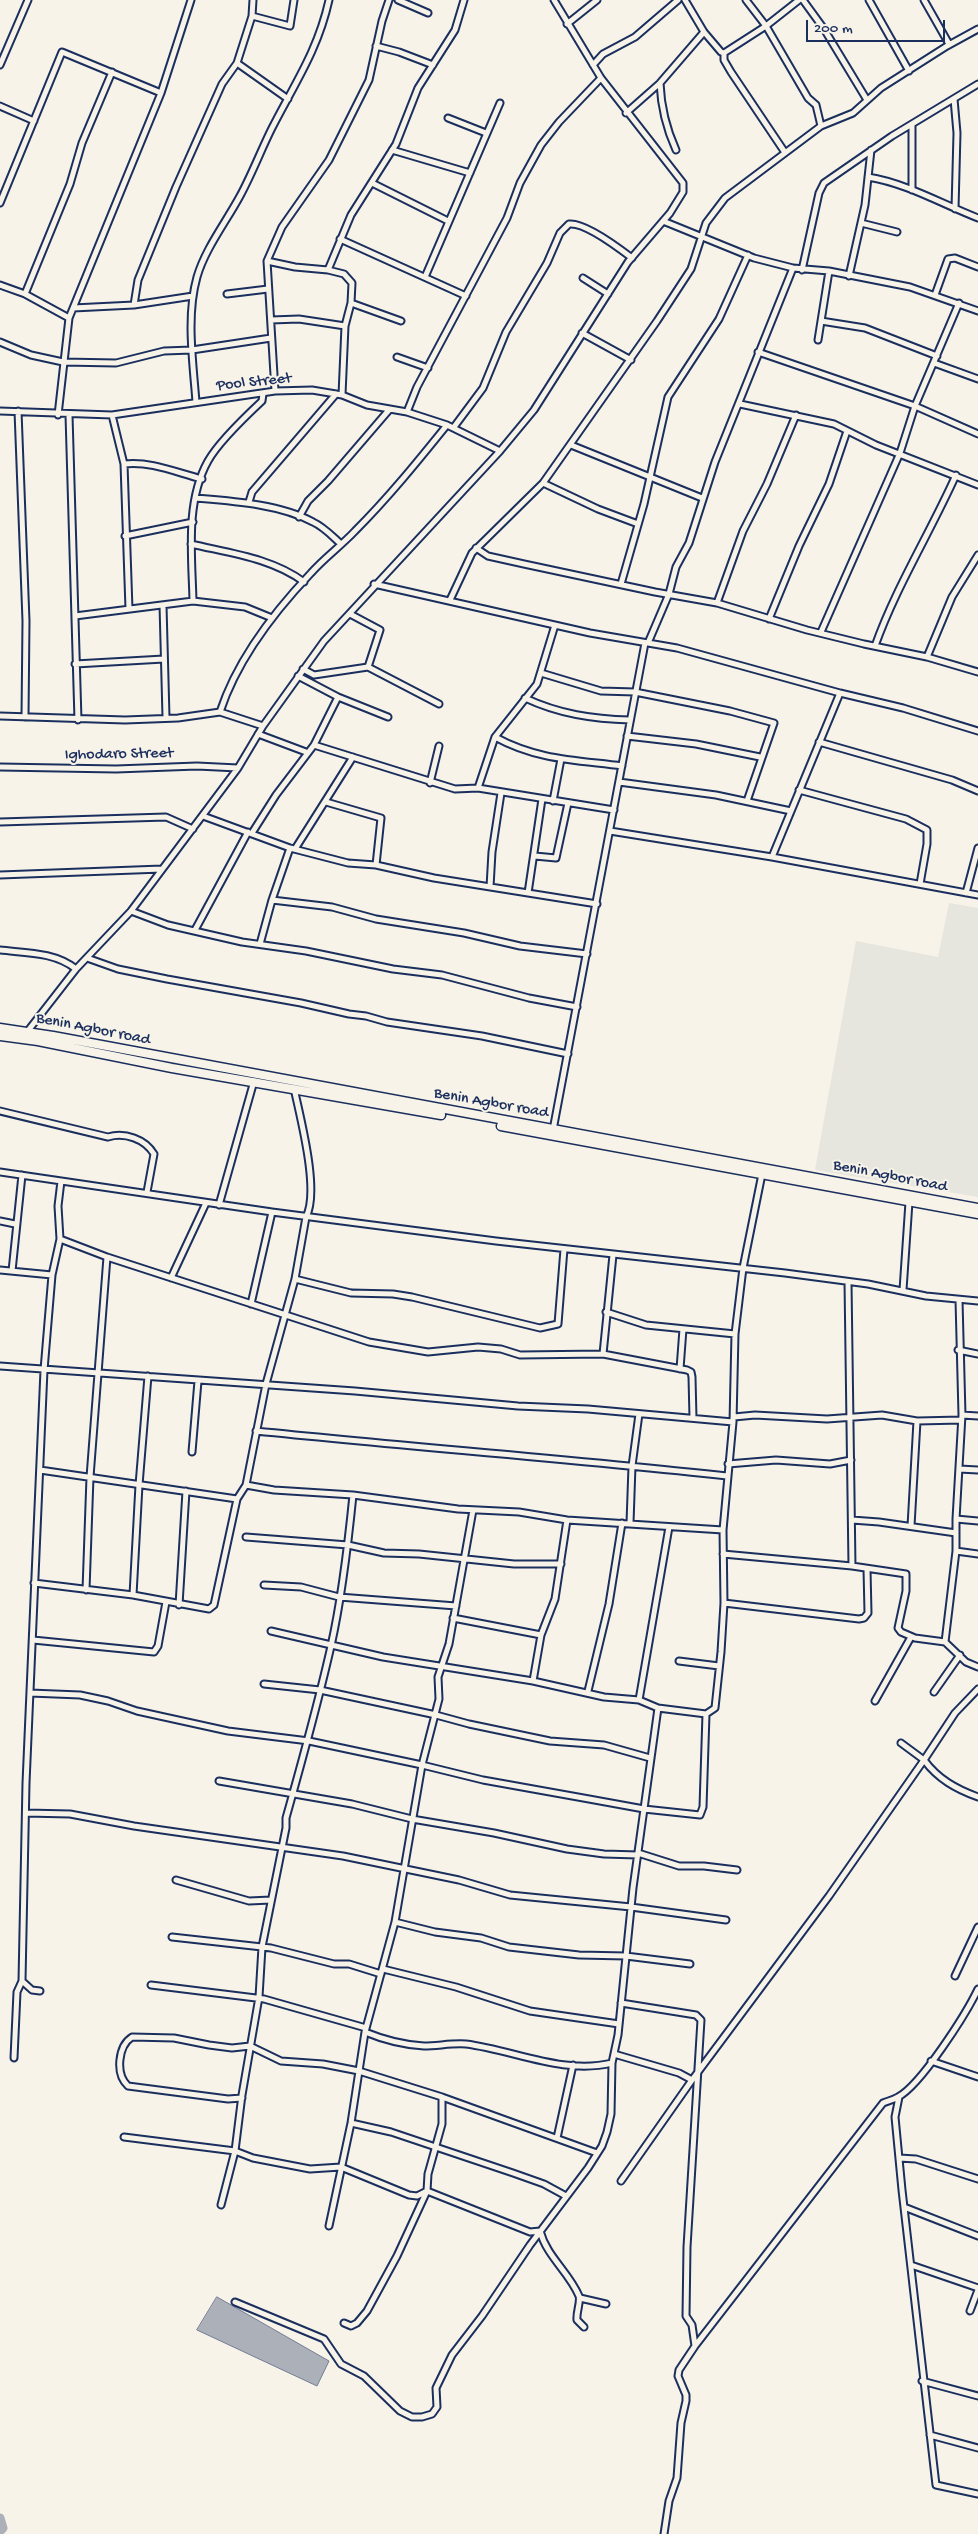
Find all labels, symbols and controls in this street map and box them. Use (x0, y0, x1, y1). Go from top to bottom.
scale bar (808, 10, 947, 42)
text: 200 m (814, 20, 853, 38)
street label: Pool Street (215, 370, 293, 396)
street label: Ighodaro Street (65, 744, 173, 766)
street label: Benin Agbor road (34, 1010, 152, 1050)
street label: Benin Agbor road (432, 1084, 550, 1124)
street label: Benin Agbor road (831, 1157, 949, 1197)

